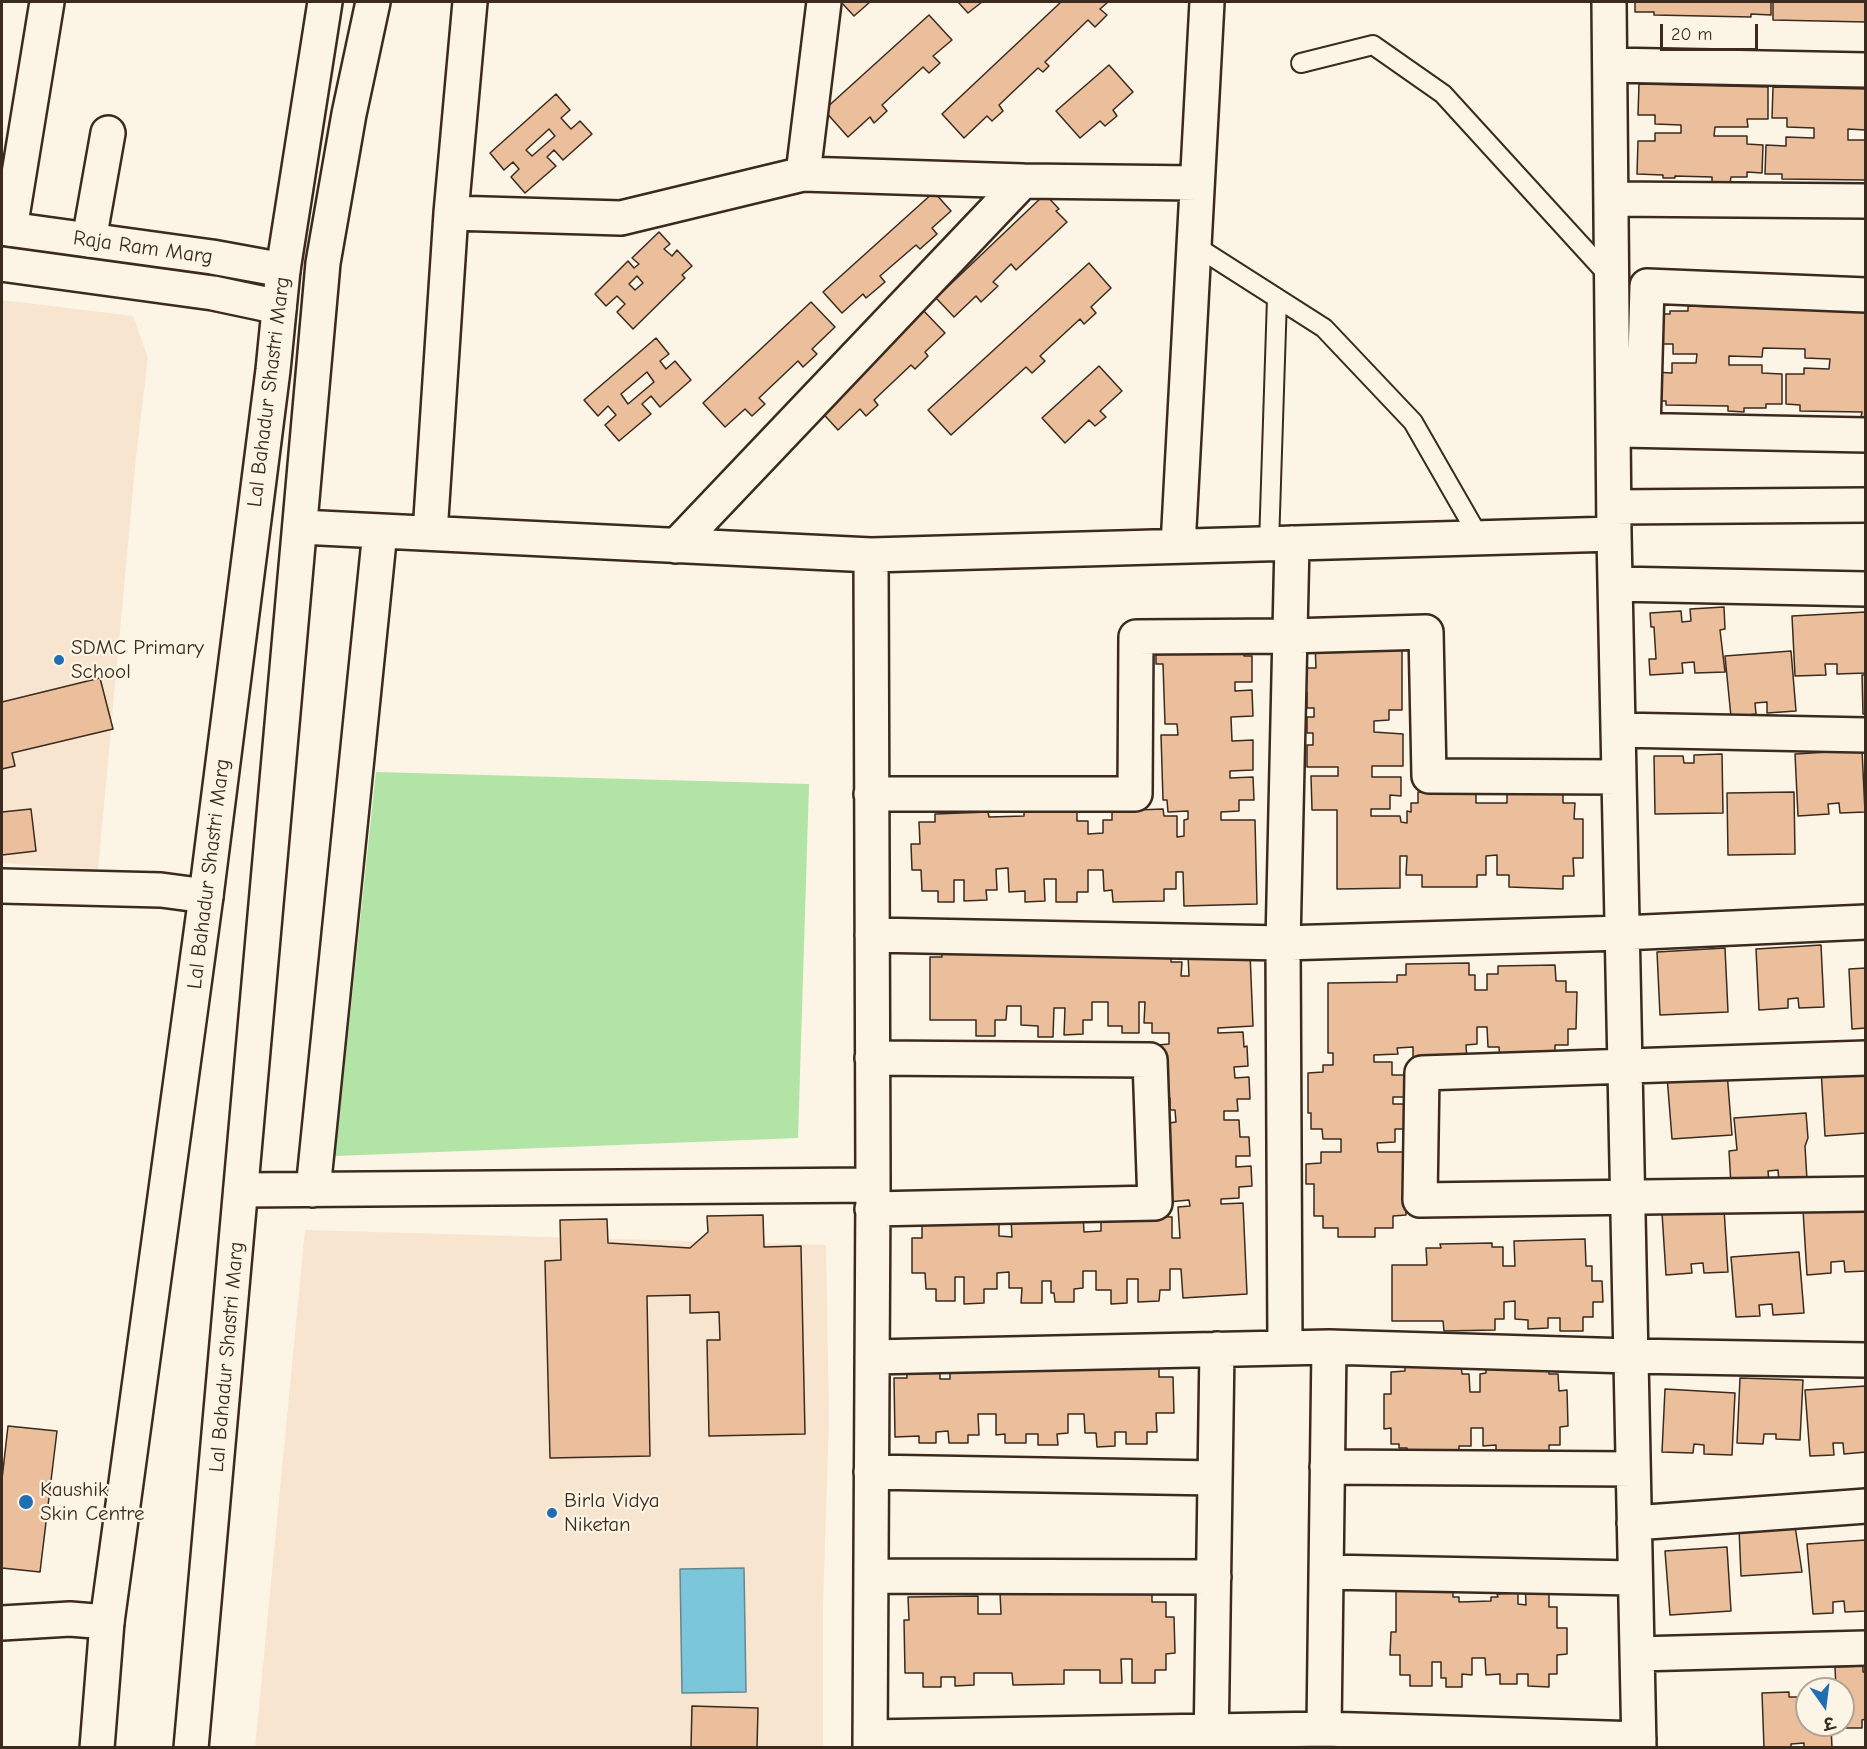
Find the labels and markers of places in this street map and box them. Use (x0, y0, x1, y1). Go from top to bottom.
place label: SDMC Primary School (71, 635, 204, 685)
marker: SDMC Primary School (52, 653, 66, 667)
place label: Kaushik Skin Centre (40, 1477, 145, 1527)
place label: Birla Vidya Niketan (564, 1488, 660, 1538)
marker: Kaushik Skin Centre (17, 1493, 35, 1511)
marker: Birla Vidya Niketan (545, 1506, 559, 1520)

